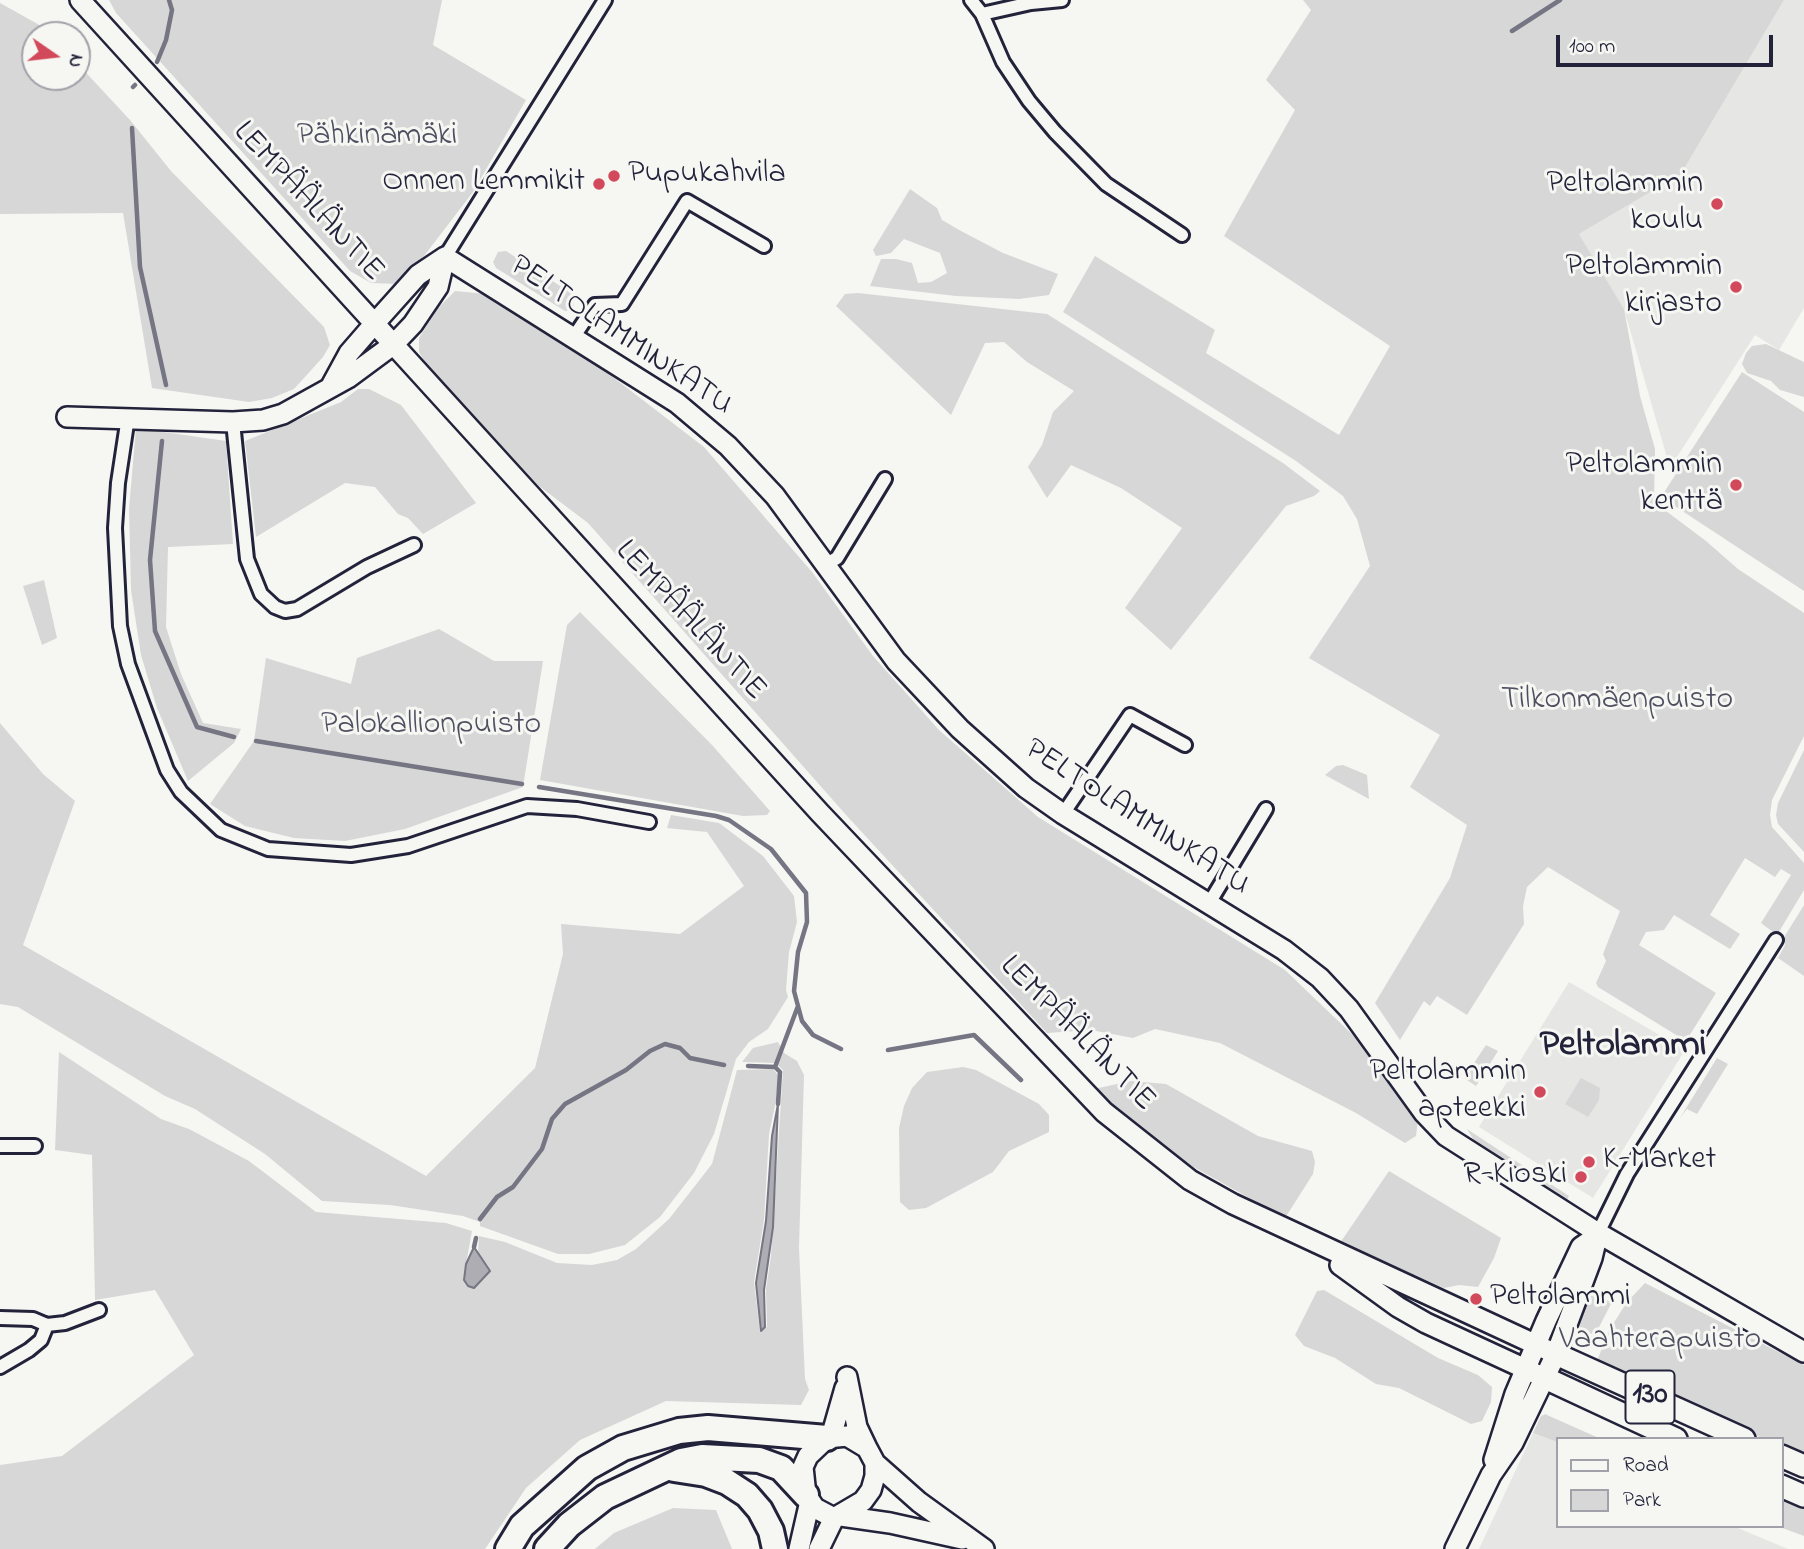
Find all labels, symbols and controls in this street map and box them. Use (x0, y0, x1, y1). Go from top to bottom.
north arrow (21, 21, 91, 91)
scale bar (1559, 21, 1776, 65)
text: 100 m (1569, 32, 1615, 62)
text: N (60, 51, 90, 70)
street label: LEMPÄÄLÄNTIE (223, 115, 391, 291)
park label: Pähkinämäki (297, 119, 457, 157)
place label: Pupukahvila (628, 157, 786, 195)
place label: Onnen Lemmikit (382, 165, 585, 203)
place label: Peltolammin koulu (1546, 167, 1703, 242)
marker: Pupukahvila (606, 168, 622, 184)
marker: Onnen Lemmikit (591, 176, 607, 192)
marker: Peltolammin koulu (1709, 196, 1725, 212)
street label: PELTOLAMMINKATU (501, 248, 739, 426)
place label: Peltolammin kirjasto (1565, 250, 1722, 325)
marker: Peltolammin kirjasto (1728, 279, 1744, 295)
place label: Peltolammin kenttä (1565, 448, 1722, 523)
marker: Peltolammin kenttä (1728, 477, 1744, 493)
street label: LEMPÄÄLÄNTIE (605, 534, 773, 710)
park label: Tilkonmäenpuisto (1501, 683, 1733, 721)
park label: Palokallionpuisto (321, 708, 541, 746)
street label: PELTOLAMMINKATU (1016, 732, 1256, 906)
street label: LEMPÄÄLÄNTIE (990, 949, 1162, 1121)
district label: Peltolammi (1539, 1025, 1707, 1071)
place label: Peltolammin apteekki (1369, 1055, 1526, 1130)
marker: Peltolammin apteekki (1532, 1084, 1548, 1100)
place label: K-Market (1603, 1143, 1716, 1181)
marker: K-Market (1581, 1154, 1597, 1170)
place label: R-Kioski (1463, 1158, 1567, 1196)
marker: R-Kioski (1573, 1169, 1589, 1185)
place label: Peltolammi (1490, 1280, 1631, 1318)
marker: Peltolammi (1468, 1291, 1484, 1307)
park label: Vaahterapuisto (1559, 1323, 1761, 1361)
road number: 130 (1626, 1371, 1674, 1424)
legend (1556, 1437, 1783, 1528)
text: Road (1623, 1451, 1669, 1481)
text: Park (1623, 1486, 1661, 1516)

